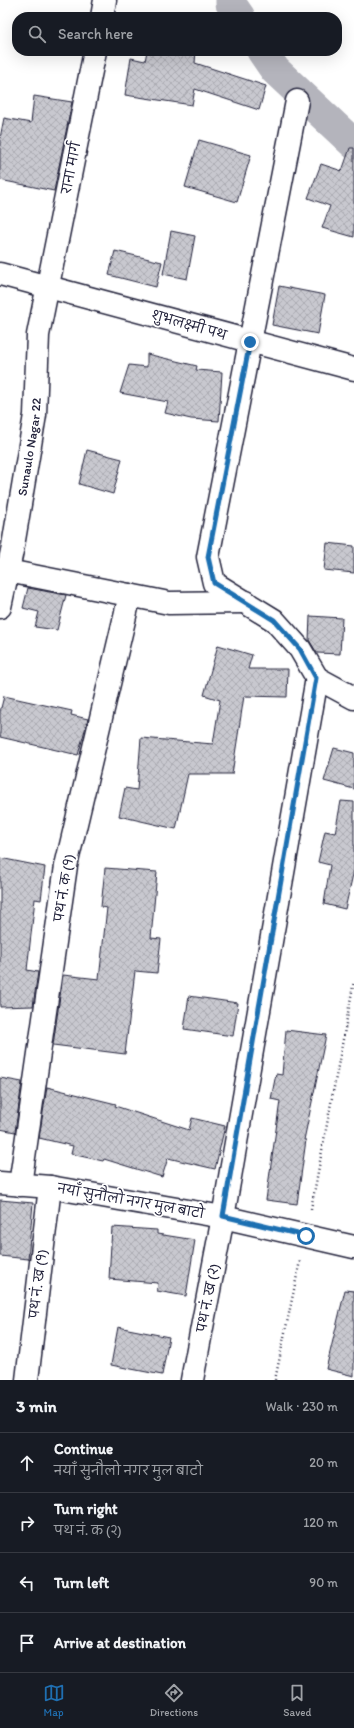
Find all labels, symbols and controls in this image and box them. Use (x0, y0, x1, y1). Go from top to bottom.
search box (12, 12, 342, 56)
icon: search (26, 23, 48, 45)
text: Search here (58, 25, 133, 43)
street label: राना मार्ग (55, 139, 84, 196)
street label: शुभलक्ष्मी पथ (149, 304, 231, 345)
route end (241, 333, 259, 351)
street label: Sunaulo Nagar 22 (14, 397, 43, 497)
street label: पथ नं. क (१) (49, 853, 77, 924)
street label: नयाँ सुनौलो नगर मुल बाटो (55, 1176, 208, 1225)
route start (297, 1227, 315, 1245)
street label: पथ नं. ख (१) (24, 1248, 50, 1320)
street label: पथ नं. ख (२) (192, 1262, 222, 1334)
text: 3 min (16, 1396, 57, 1416)
text: Walk · 230 m (266, 1399, 338, 1414)
text: Continue (54, 1440, 113, 1458)
icon: ahead (16, 1452, 38, 1474)
text: 20 m (309, 1455, 338, 1470)
text: नयाँ सुनौलो नगर मुल बाटो (54, 1463, 203, 1478)
text: Turn right (54, 1500, 118, 1518)
icon: right (16, 1512, 38, 1534)
text: 120 m (303, 1515, 338, 1530)
text: पथ नं. क (२) (54, 1523, 122, 1538)
icon: left (16, 1572, 38, 1594)
text: Turn left (54, 1574, 109, 1592)
text: 90 m (309, 1575, 338, 1590)
icon: arrive (16, 1632, 38, 1654)
text: Arrive at destination (54, 1634, 186, 1652)
tab: Map (43, 1682, 65, 1719)
tab: Directions (150, 1682, 198, 1719)
tab: Saved (283, 1682, 311, 1719)

